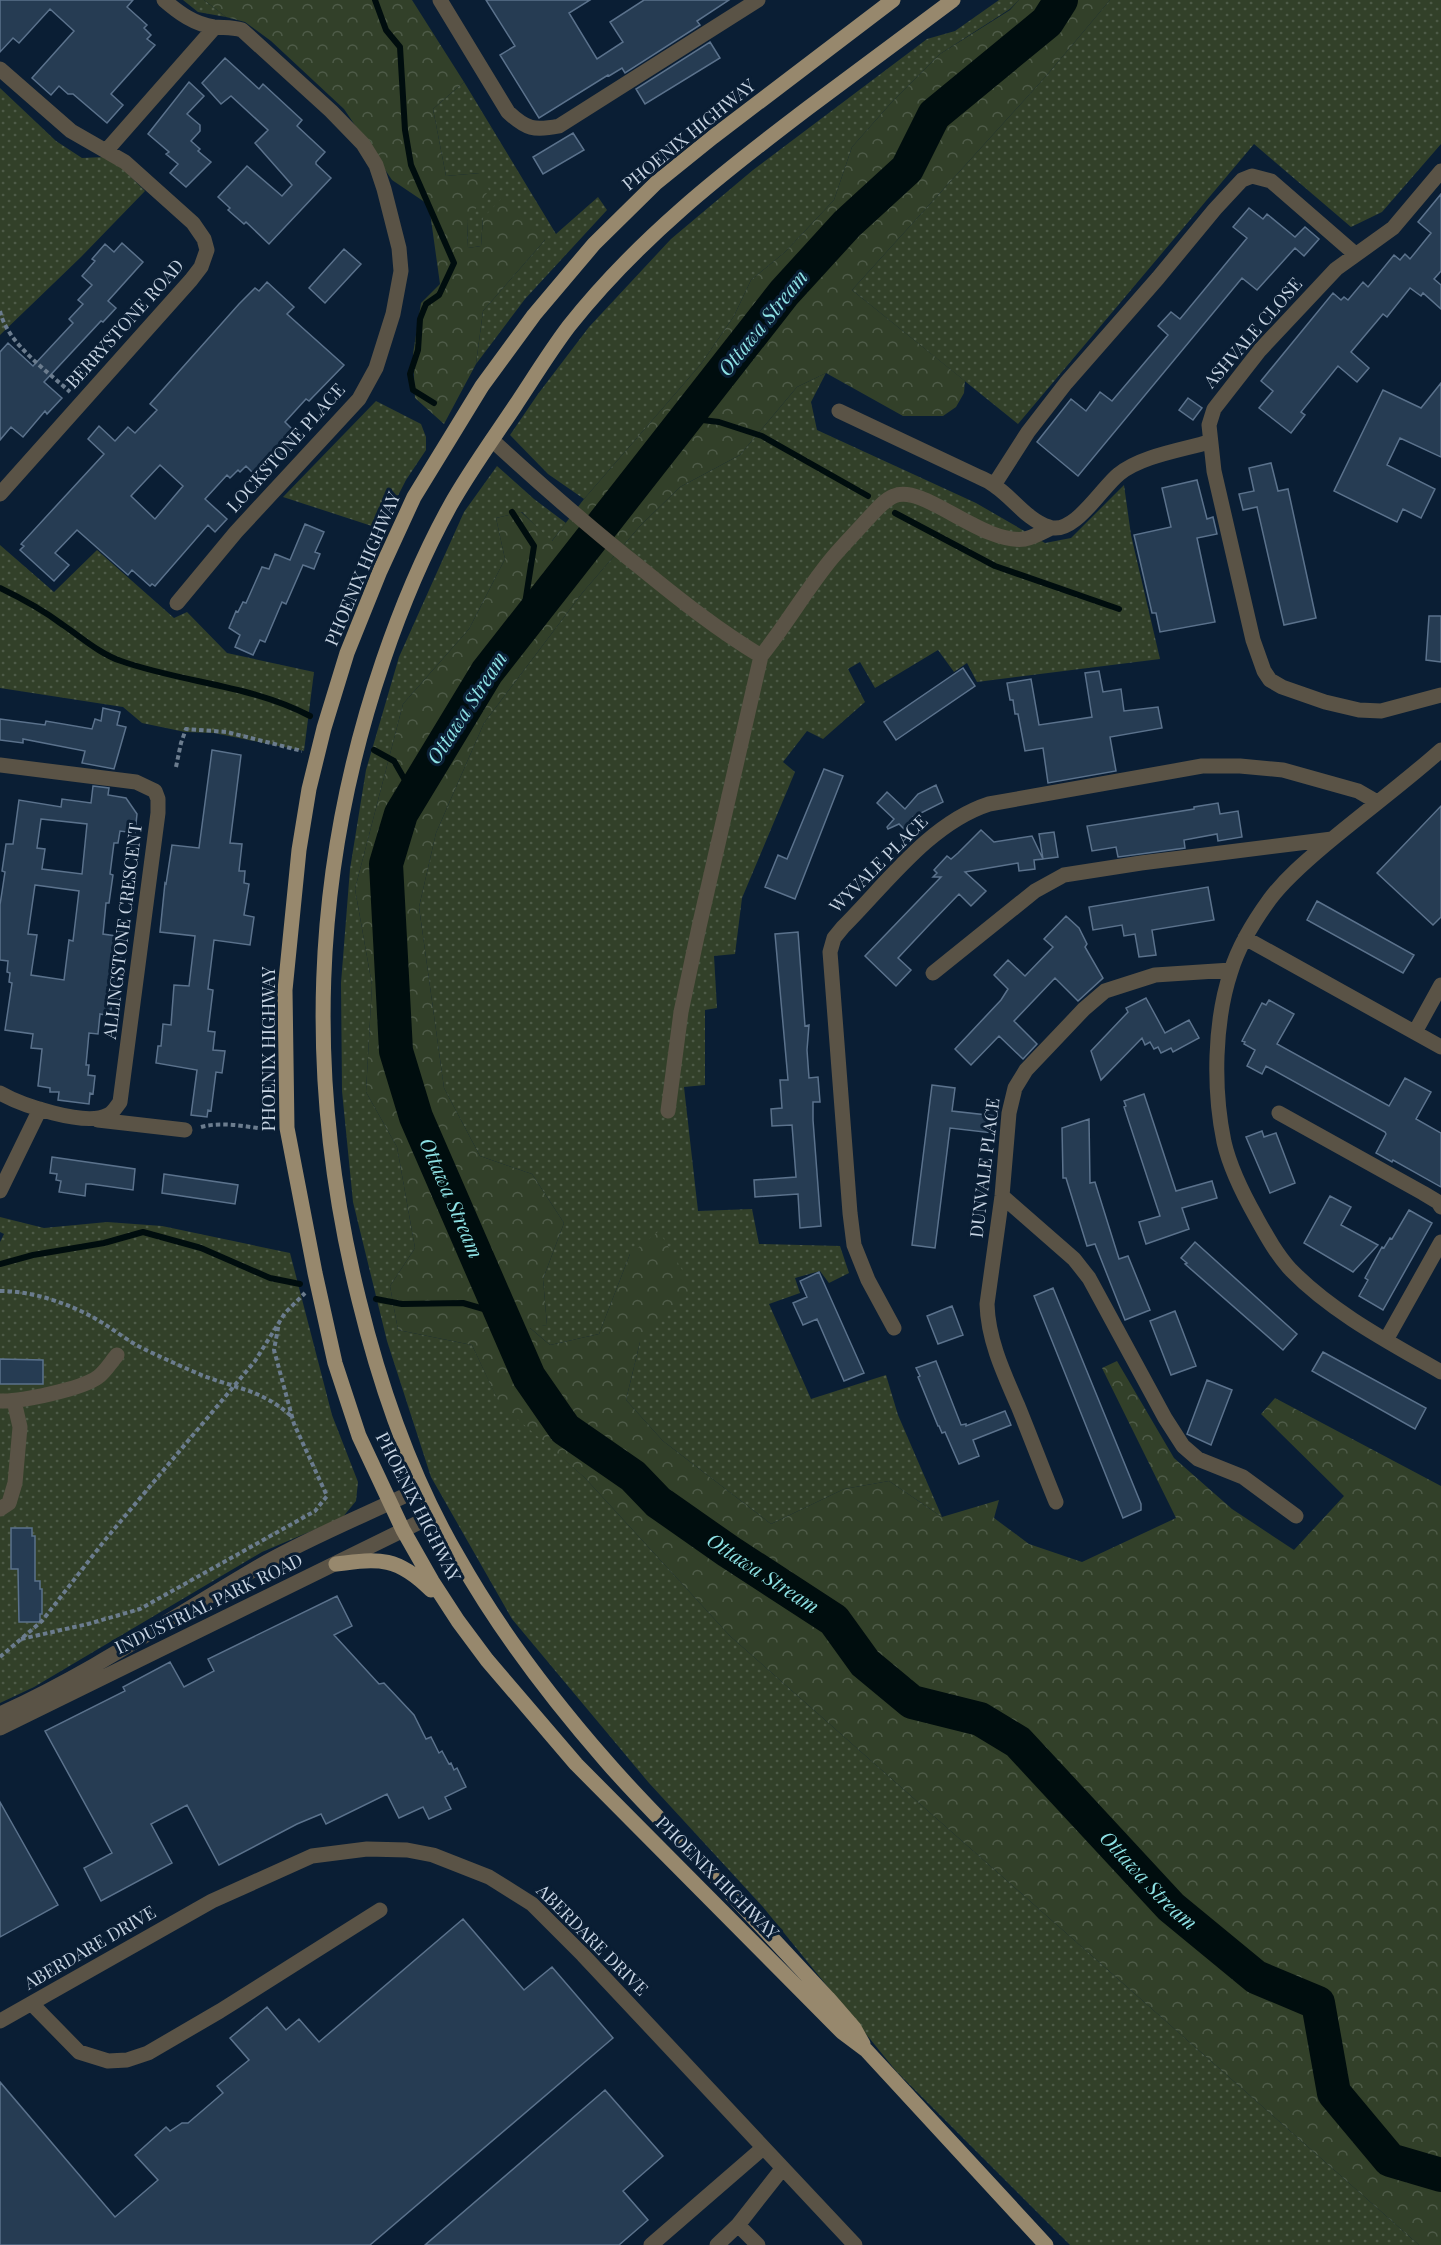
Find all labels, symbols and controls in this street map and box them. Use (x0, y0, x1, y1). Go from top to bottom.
street label: PHOENIX HIGHWAY (617, 73, 760, 195)
street label: BERRYSTONE ROAD (60, 254, 189, 393)
water label: Ottawa Stream (711, 263, 813, 381)
street label: ASHVALE CLOSE (1197, 272, 1307, 393)
street label: LOCKSTONE PLACE (221, 378, 350, 517)
street label: PHOENIX HIGHWAY (319, 488, 405, 649)
water label: Ottawa Stream (419, 646, 512, 769)
street label: WYVALE PLACE (823, 809, 933, 918)
street label: ALLINGSTONE CRESCENT (97, 821, 147, 1041)
street label: PHOENIX HIGHWAY (256, 966, 280, 1131)
street label: DUNVALE PLACE (964, 1097, 1004, 1239)
water label: Ottawa Stream (415, 1133, 491, 1262)
street label: PHOENIX HIGHWAY (371, 1428, 467, 1586)
water label: Ottawa Stream (702, 1526, 825, 1619)
street label: INDUSTRIAL PARK ROAD (111, 1547, 306, 1659)
street label: PHOENIX HIGHWAY (651, 1811, 785, 1944)
water label: Ottawa Stream (1095, 1824, 1204, 1935)
street label: ABERDARE DRIVE (531, 1878, 654, 2000)
street label: ABERDARE DRIVE (18, 1900, 160, 1995)

